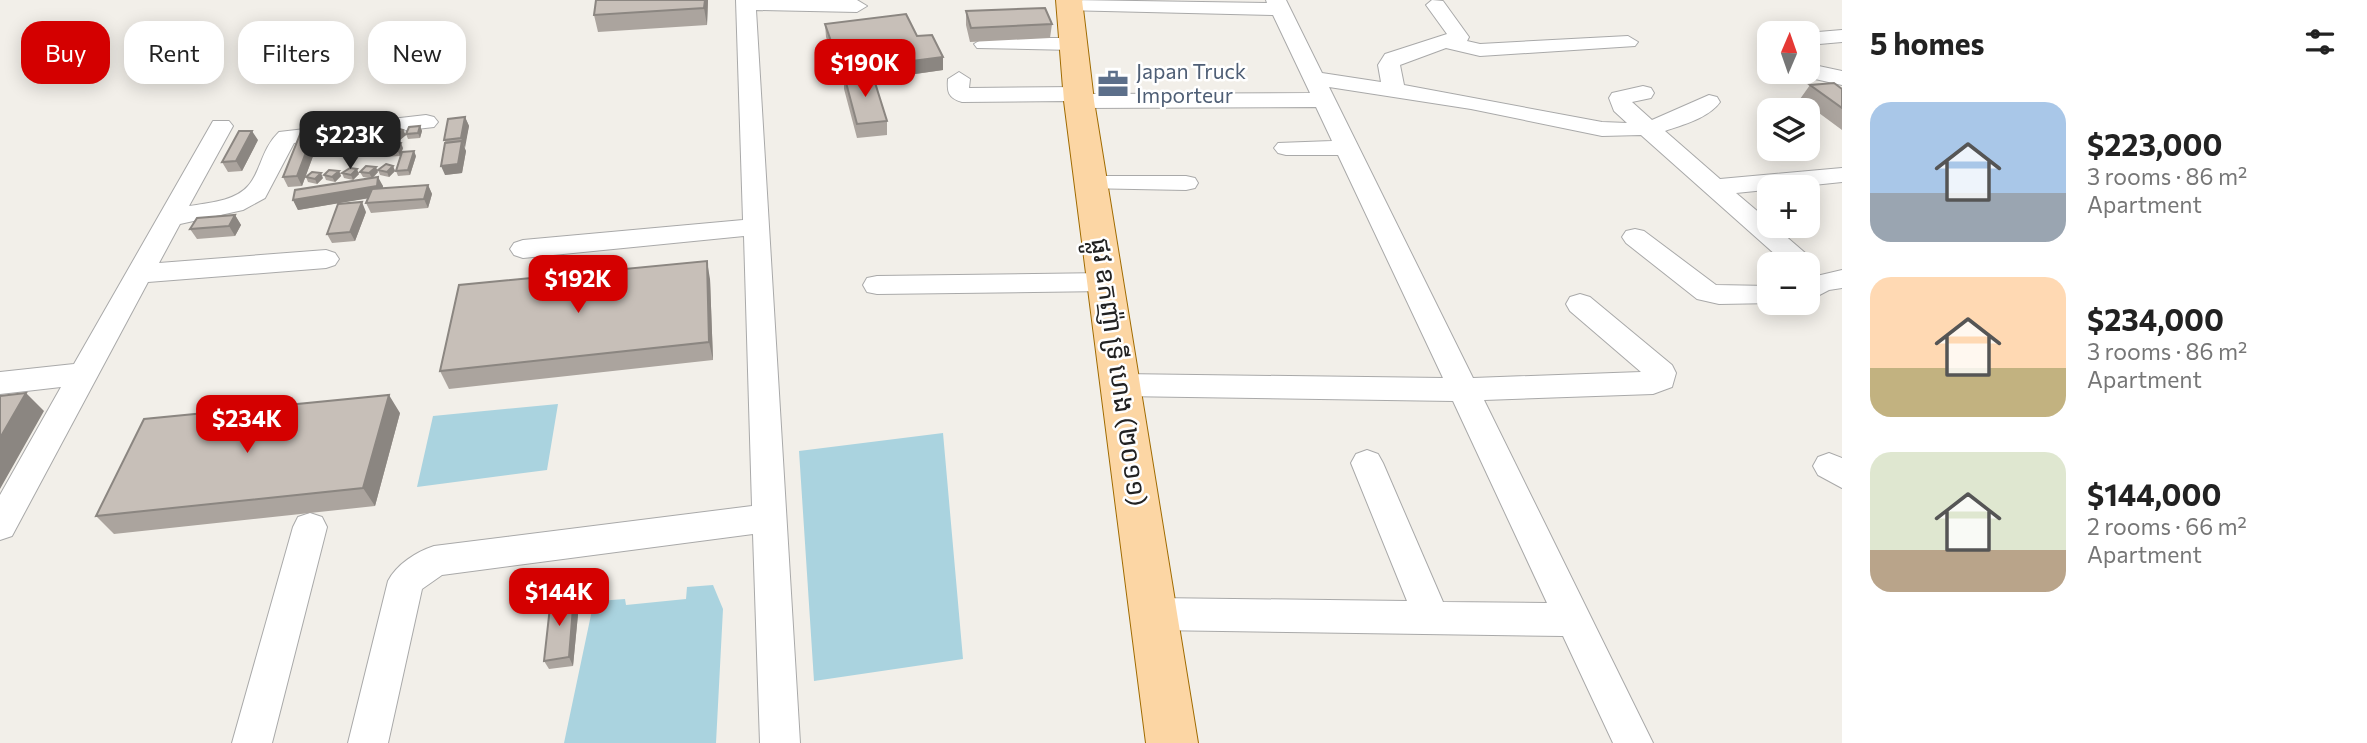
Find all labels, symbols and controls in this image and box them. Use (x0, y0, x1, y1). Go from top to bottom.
chip: Buy (21, 21, 110, 84)
chip: Rent (124, 21, 224, 84)
chip: Filters (238, 21, 354, 84)
chip: New (368, 21, 466, 84)
north arrow (1757, 21, 1820, 84)
map controls (1757, 21, 1820, 315)
icon: filters (2301, 23, 2339, 61)
text: 5 homes (1870, 24, 1984, 61)
pin: $190K (816, 40, 914, 99)
text: $190K (830, 48, 900, 76)
place label: Japan Truck Importeur (1136, 58, 1246, 107)
office icon: Japan Truck Importeur (1096, 67, 1130, 101)
button: layers (1757, 98, 1820, 161)
pin: $223K (301, 111, 399, 171)
text: $223K (316, 120, 384, 148)
text: $223,000 (2087, 125, 2222, 162)
icon: home (1926, 130, 2010, 214)
text: 3 rooms · 86 m² (2087, 162, 2247, 190)
button: + (1757, 175, 1820, 238)
text: Apartment (2087, 190, 2202, 218)
street label: ផ្លូវ ឧកញ៉ា ទ្រី ហេង (២០១១) (1077, 236, 1155, 509)
button: − (1757, 252, 1820, 315)
pin: $192K (529, 256, 627, 315)
text: $192K (545, 264, 611, 292)
text: $234,000 (2087, 300, 2224, 337)
icon: home (1926, 305, 2010, 389)
text: 3 rooms · 86 m² (2087, 337, 2247, 365)
text: Apartment (2087, 365, 2202, 393)
pin: $234K (198, 396, 296, 455)
text: $234K (212, 404, 282, 432)
text: $144,000 (2087, 475, 2221, 512)
icon: home (1926, 480, 2010, 564)
text: 2 rooms · 66 m² (2087, 512, 2247, 540)
text: Apartment (2087, 540, 2202, 568)
pin: $144K (510, 568, 608, 628)
text: $144K (525, 577, 593, 605)

